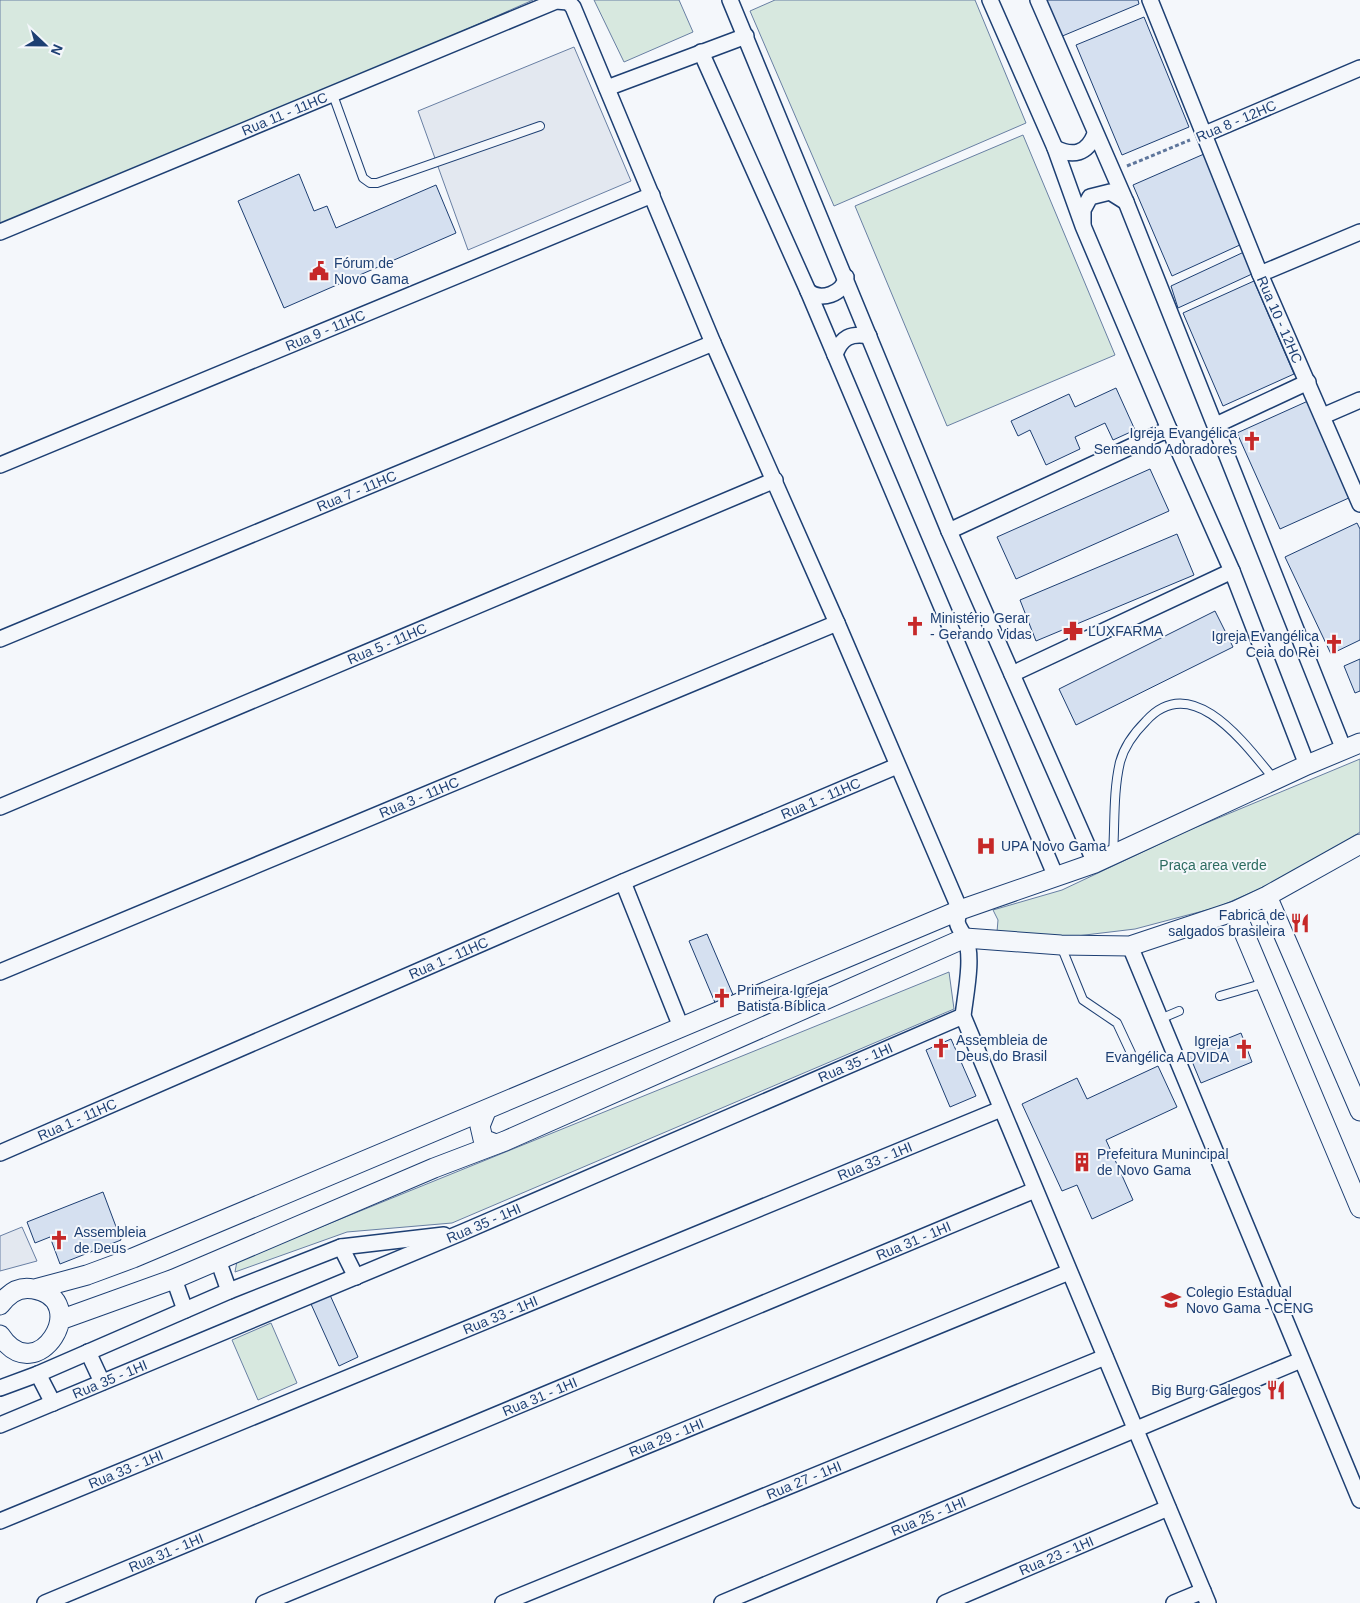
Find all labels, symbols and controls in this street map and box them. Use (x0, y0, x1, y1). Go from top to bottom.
north arrow (20, 20, 70, 70)
text: N (48, 42, 66, 58)
street label: Rua 11 - 11HC (239, 89, 330, 139)
street label: Rua 8 - 12HC (1193, 97, 1279, 145)
place label: Fórum de Novo Gama (334, 255, 409, 287)
public building icon: Fórum de Novo Gama (308, 260, 330, 282)
street label: Rua 10 - 12HC (1254, 274, 1306, 366)
street label: Rua 9 - 11HC (283, 307, 367, 354)
place label: Igreja Evangélica Semeando Adoradores (1094, 425, 1237, 457)
church icon: Igreja Evangélica Semeando Adoradores (1241, 430, 1263, 452)
street label: Rua 7 - 11HC (314, 467, 399, 515)
place label: Ministério Gerar - Gerando Vidas (930, 610, 1032, 642)
church icon: Ministério Gerar - Gerando Vidas (904, 615, 926, 637)
street label: Rua 5 - 11HC (345, 620, 429, 668)
pharmacy icon: LUXFARMA (1062, 620, 1084, 642)
place label: LUXFARMA (1088, 623, 1164, 639)
place label: Igreja Evangélica Ceia do Rei (1212, 628, 1319, 660)
church icon: Igreja Evangélica Ceia do Rei (1323, 633, 1345, 655)
street label: Rua 3 - 11HC (377, 774, 461, 821)
street label: Rua 1 - 11HC (779, 774, 863, 822)
hospital icon: UPA Novo Gama (975, 835, 997, 857)
place label: UPA Novo Gama (1001, 838, 1107, 854)
park label: Praça area verde (1159, 857, 1267, 873)
place label: Fabrica de salgados brasileira (1168, 907, 1285, 939)
restaurant icon: Fabrica de salgados brasileira (1289, 912, 1311, 934)
street label: Rua 1 - 11HC (406, 934, 490, 982)
place label: Primeira Igreja Batista Bíblica (737, 982, 828, 1014)
church icon: Primeira Igreja Batista Bíblica (711, 987, 733, 1009)
place label: Assembleia de Deus do Brasil (956, 1032, 1048, 1064)
place label: Igreja Evangélica ADVIDA (1105, 1033, 1230, 1065)
church icon: Assembleia de Deus do Brasil (930, 1037, 952, 1059)
church icon: Igreja Evangélica ADVIDA (1233, 1038, 1255, 1060)
street label: Rua 35 - 1HI (816, 1039, 895, 1086)
street label: Rua 1 - 11HC (35, 1095, 119, 1144)
street label: Rua 33 - 1HI (835, 1138, 915, 1183)
place label: Prefeitura Munincipal de Novo Gama (1097, 1146, 1229, 1178)
building icon: Prefeitura Munincipal de Novo Gama (1071, 1151, 1093, 1173)
street label: Rua 35 - 1HI (444, 1200, 523, 1246)
street label: Rua 31 - 1HI (874, 1218, 953, 1263)
place label: Assembleia de Deus (74, 1224, 147, 1256)
church icon: Assembleia de Deus (48, 1229, 70, 1251)
place label: Colegio Estadual Novo Gama - CENG (1186, 1284, 1314, 1316)
school or university icon: Colegio Estadual Novo Gama - CENG (1160, 1289, 1182, 1311)
street label: Rua 33 - 1HI (460, 1293, 540, 1338)
street label: Rua 35 - 1HI (70, 1357, 150, 1402)
street label: Rua 31 - 1HI (500, 1374, 579, 1419)
restaurant icon: Big Burg Galegos (1265, 1379, 1287, 1401)
place label: Big Burg Galegos (1151, 1382, 1261, 1398)
street label: Rua 29 - 1HI (627, 1415, 706, 1460)
street label: Rua 33 - 1HI (86, 1447, 166, 1492)
street label: Rua 27 - 1HI (764, 1458, 844, 1502)
street label: Rua 25 - 1HI (889, 1494, 968, 1539)
street label: Rua 31 - 1HI (126, 1530, 206, 1575)
street label: Rua 23 - 1HI (1017, 1533, 1096, 1579)

